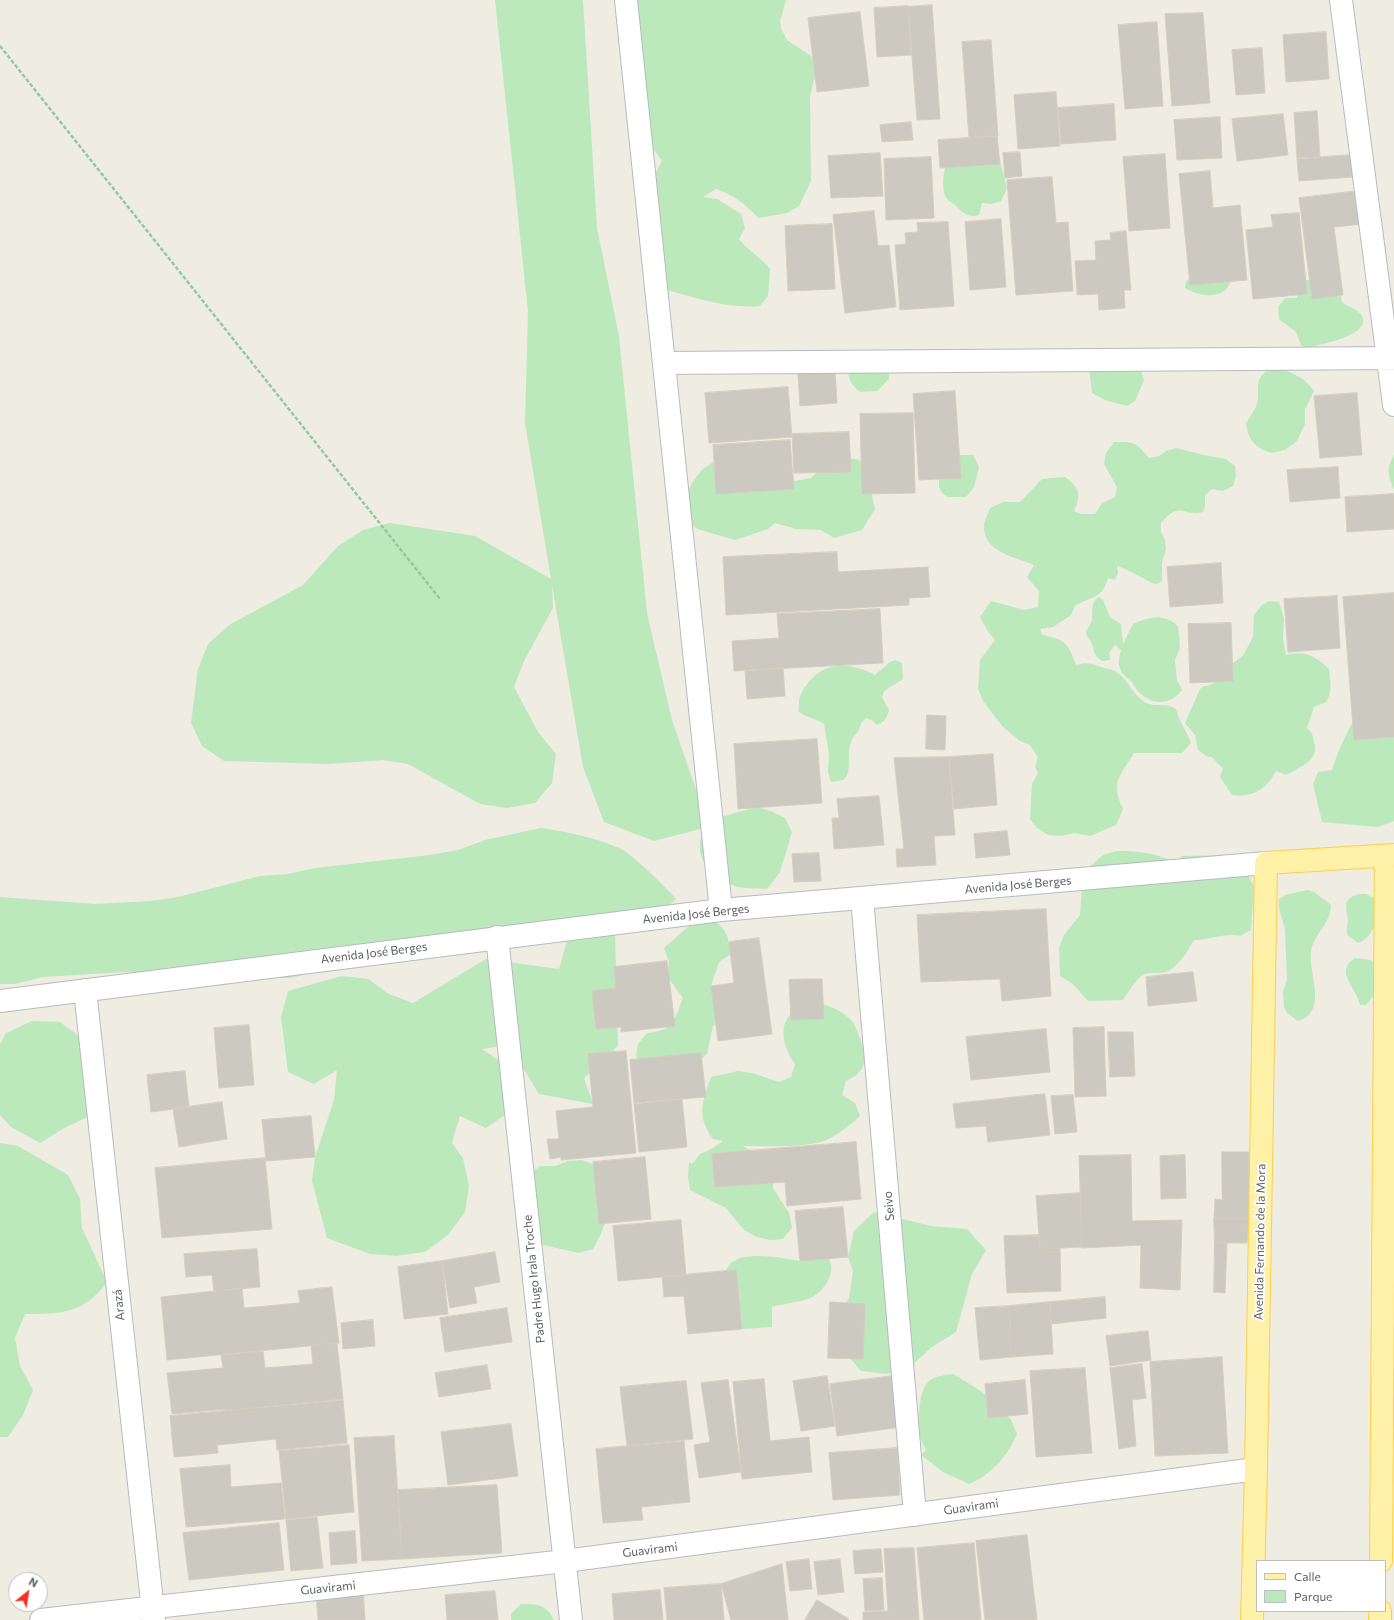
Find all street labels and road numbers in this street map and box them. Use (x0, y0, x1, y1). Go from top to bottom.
street label: Avenida José Berges (964, 873, 1072, 897)
street label: Avenida José Berges (642, 901, 750, 927)
street label: Avenida José Berges (320, 939, 428, 967)
street label: Avenida Fernando de la Mora (1251, 1164, 1269, 1320)
street label: Seivo (881, 1191, 897, 1221)
street label: Padre Hugo Irala Troche (520, 1214, 548, 1344)
street label: Arazá (110, 1289, 128, 1321)
street label: Guavirami (943, 1496, 999, 1518)
street label: Guavirami (622, 1539, 678, 1561)
street label: Guavirami (300, 1578, 356, 1598)

